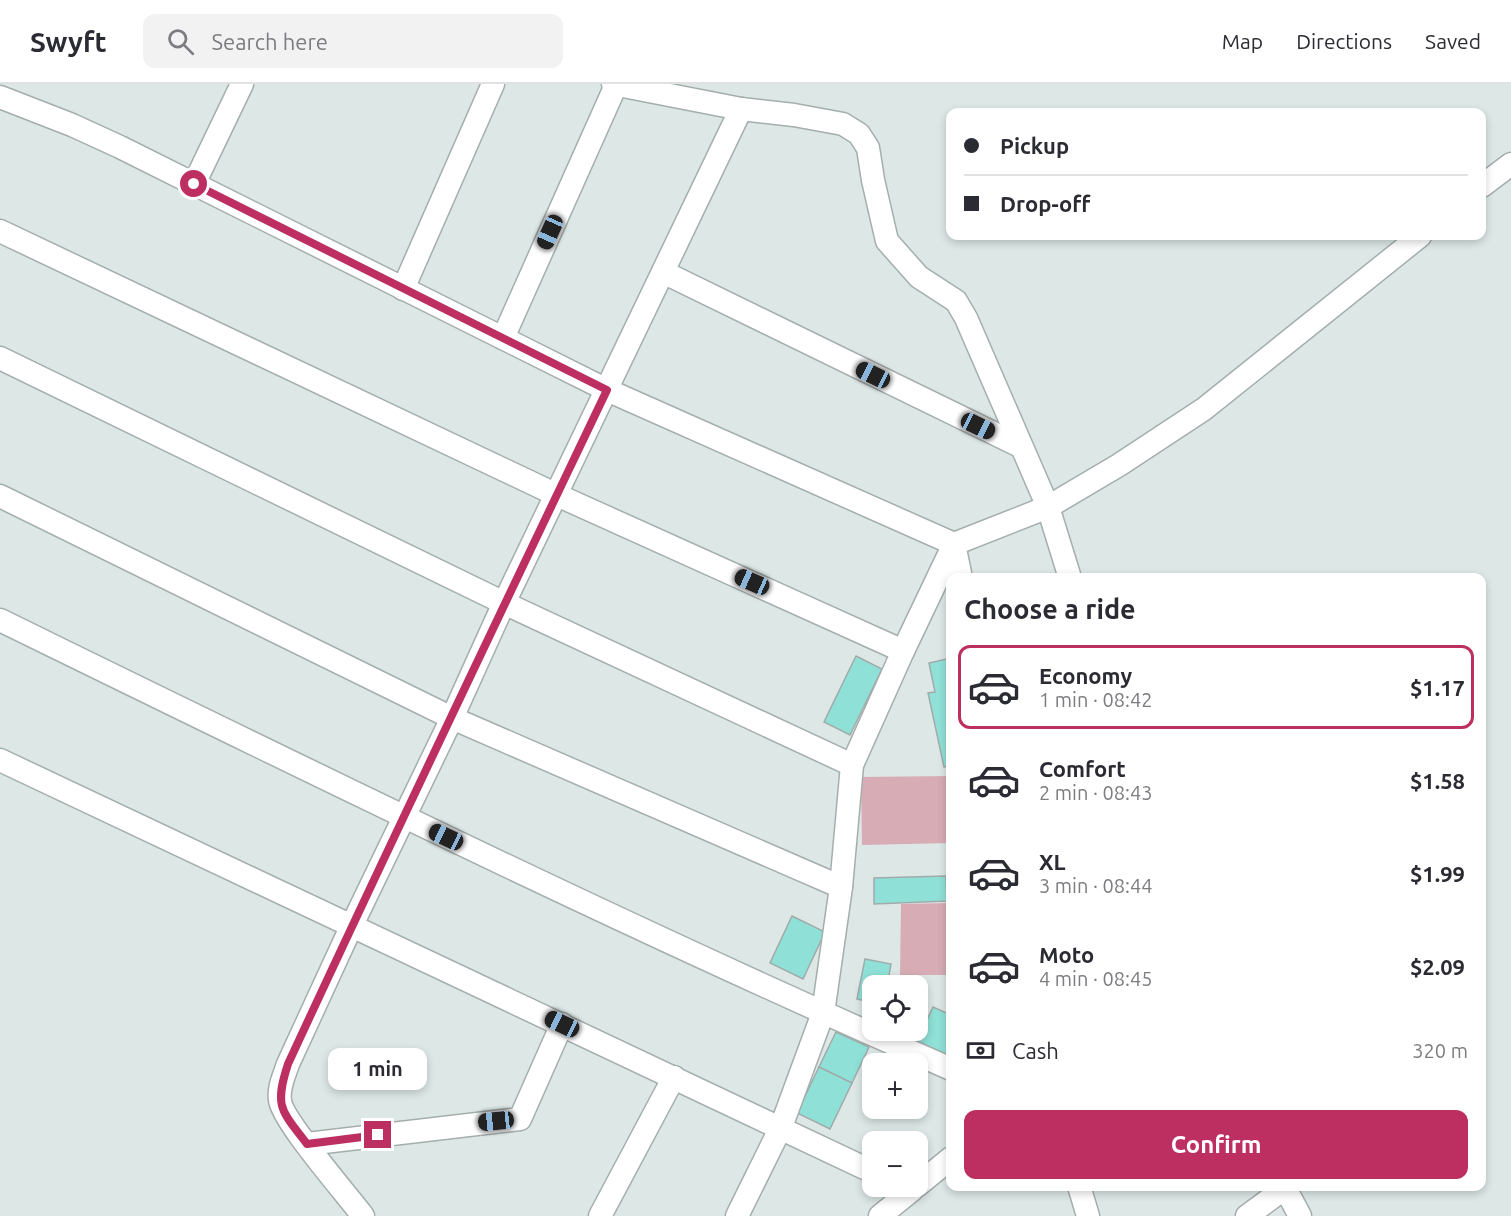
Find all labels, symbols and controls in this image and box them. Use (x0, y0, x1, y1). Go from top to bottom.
search box (143, 14, 563, 68)
icon: search (164, 25, 197, 58)
text: Swyft (30, 26, 107, 57)
text: Search here (212, 29, 328, 54)
text: Map (1222, 29, 1263, 53)
text: Directions (1296, 29, 1392, 53)
text: Saved (1425, 29, 1481, 53)
text: Pickup (1000, 133, 1069, 158)
route start (180, 170, 207, 197)
text: Drop-off (1000, 191, 1090, 216)
car (534, 212, 566, 252)
car (853, 359, 893, 391)
car (958, 410, 998, 442)
car (732, 566, 772, 598)
text: Choose a ride (964, 594, 1136, 624)
icon: car (967, 660, 1021, 714)
text: Economy (1039, 663, 1132, 688)
text: $1.17 (1410, 675, 1465, 700)
text: 1 min · 08:42 (1039, 688, 1153, 711)
icon: car (967, 753, 1021, 807)
text: Comfort (1039, 756, 1126, 781)
text: $1.58 (1410, 768, 1465, 793)
text: 2 min · 08:43 (1039, 781, 1153, 804)
car (426, 821, 466, 853)
icon: car (967, 846, 1021, 900)
text: XL (1039, 849, 1066, 874)
text: $1.99 (1410, 861, 1465, 886)
text: 3 min · 08:44 (1039, 874, 1153, 897)
icon: car (967, 939, 1021, 993)
text: Moto (1039, 942, 1094, 967)
text: $2.09 (1410, 954, 1465, 979)
text: 4 min · 08:45 (1039, 967, 1153, 990)
map controls (862, 975, 928, 1197)
button: locate (862, 975, 928, 1041)
car (542, 1008, 582, 1040)
icon: cash (964, 1034, 997, 1067)
text: Cash (1012, 1038, 1059, 1063)
text: 320 m (1412, 1039, 1468, 1062)
callout: 1 min (328, 1048, 428, 1090)
button: + (862, 1053, 928, 1119)
text: 1 min (352, 1057, 403, 1080)
car (477, 1110, 515, 1132)
button: Confirm (964, 1110, 1468, 1179)
route end (364, 1121, 391, 1148)
button: − (862, 1131, 928, 1197)

